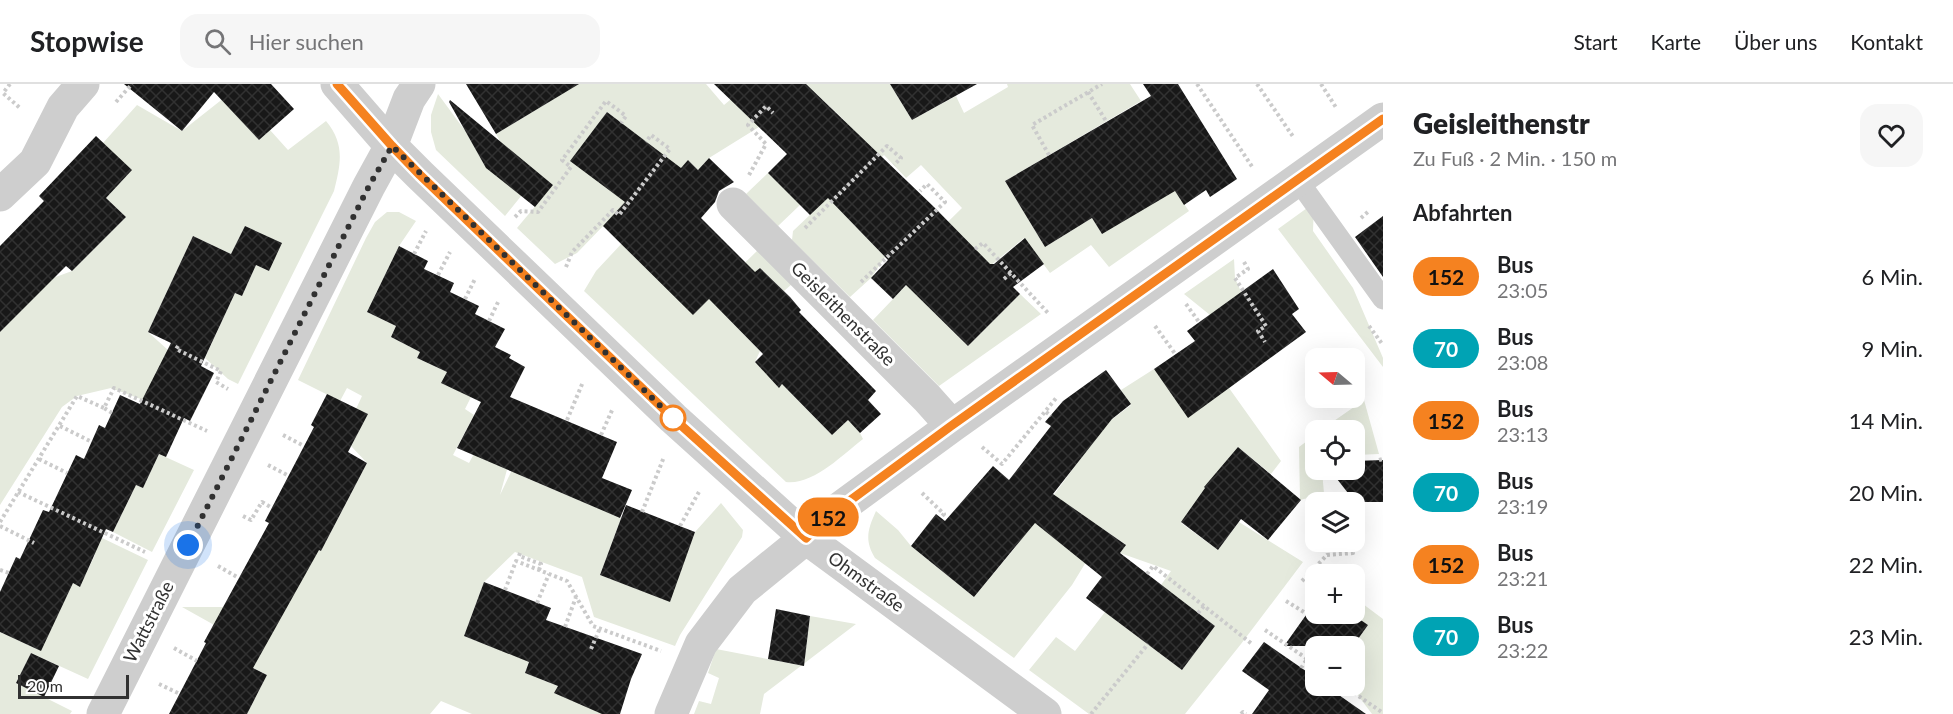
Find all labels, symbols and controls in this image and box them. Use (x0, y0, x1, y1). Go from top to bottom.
search box (180, 14, 600, 68)
text: Stopwise (30, 24, 144, 58)
icon: search (201, 25, 234, 58)
text: Hier suchen (249, 28, 364, 55)
text: Start (1573, 29, 1618, 54)
text: Karte (1651, 29, 1701, 54)
text: Über uns (1734, 29, 1817, 54)
text: Kontakt (1850, 29, 1923, 54)
button: heart (1860, 104, 1923, 167)
text: Geisleithenstr (1413, 106, 1590, 140)
text: Zu Fuß · 2 Min. · 150 m (1413, 146, 1617, 170)
text: Abfahrten (1413, 199, 1512, 226)
text: Bus (1497, 251, 1533, 278)
street label: Geisleithenstraße (787, 257, 900, 370)
text: 6 Min. (1862, 263, 1923, 290)
text: 152 (1428, 264, 1464, 289)
text: 23:05 (1497, 278, 1548, 302)
text: Bus (1497, 323, 1533, 350)
text: 9 Min. (1862, 335, 1923, 362)
text: 70 (1434, 336, 1458, 361)
north arrow (1305, 348, 1365, 408)
map controls (1305, 348, 1365, 696)
text: 23:08 (1497, 350, 1548, 374)
text: Bus (1497, 395, 1533, 422)
unlabelled marker (660, 405, 686, 431)
text: 14 Min. (1849, 407, 1923, 434)
text: 152 (1428, 408, 1464, 433)
button: locate (1305, 420, 1365, 480)
text: 23:13 (1497, 422, 1548, 446)
text: Bus (1497, 467, 1533, 494)
text: 20 Min. (1849, 479, 1923, 506)
text: 70 (1434, 480, 1458, 505)
button: layers (1305, 492, 1365, 552)
text: 23:19 (1497, 494, 1548, 518)
line badge: 152 (794, 498, 862, 536)
text: 152 (810, 505, 846, 530)
your location (173, 530, 203, 560)
text: Bus (1497, 539, 1533, 566)
street label: Ohmstraße (824, 546, 909, 616)
text: 22 Min. (1849, 551, 1923, 578)
text: 152 (1428, 552, 1464, 577)
button: + (1305, 564, 1365, 624)
text: 23:21 (1497, 566, 1548, 590)
street label: Wattstraße (118, 577, 178, 666)
text: Bus (1497, 611, 1533, 638)
text: 23 Min. (1849, 623, 1923, 650)
text: 70 (1434, 624, 1458, 649)
button: − (1305, 636, 1365, 696)
text: 23:22 (1497, 638, 1548, 662)
scale bar (18, 672, 129, 700)
text: 20 m (27, 676, 63, 695)

